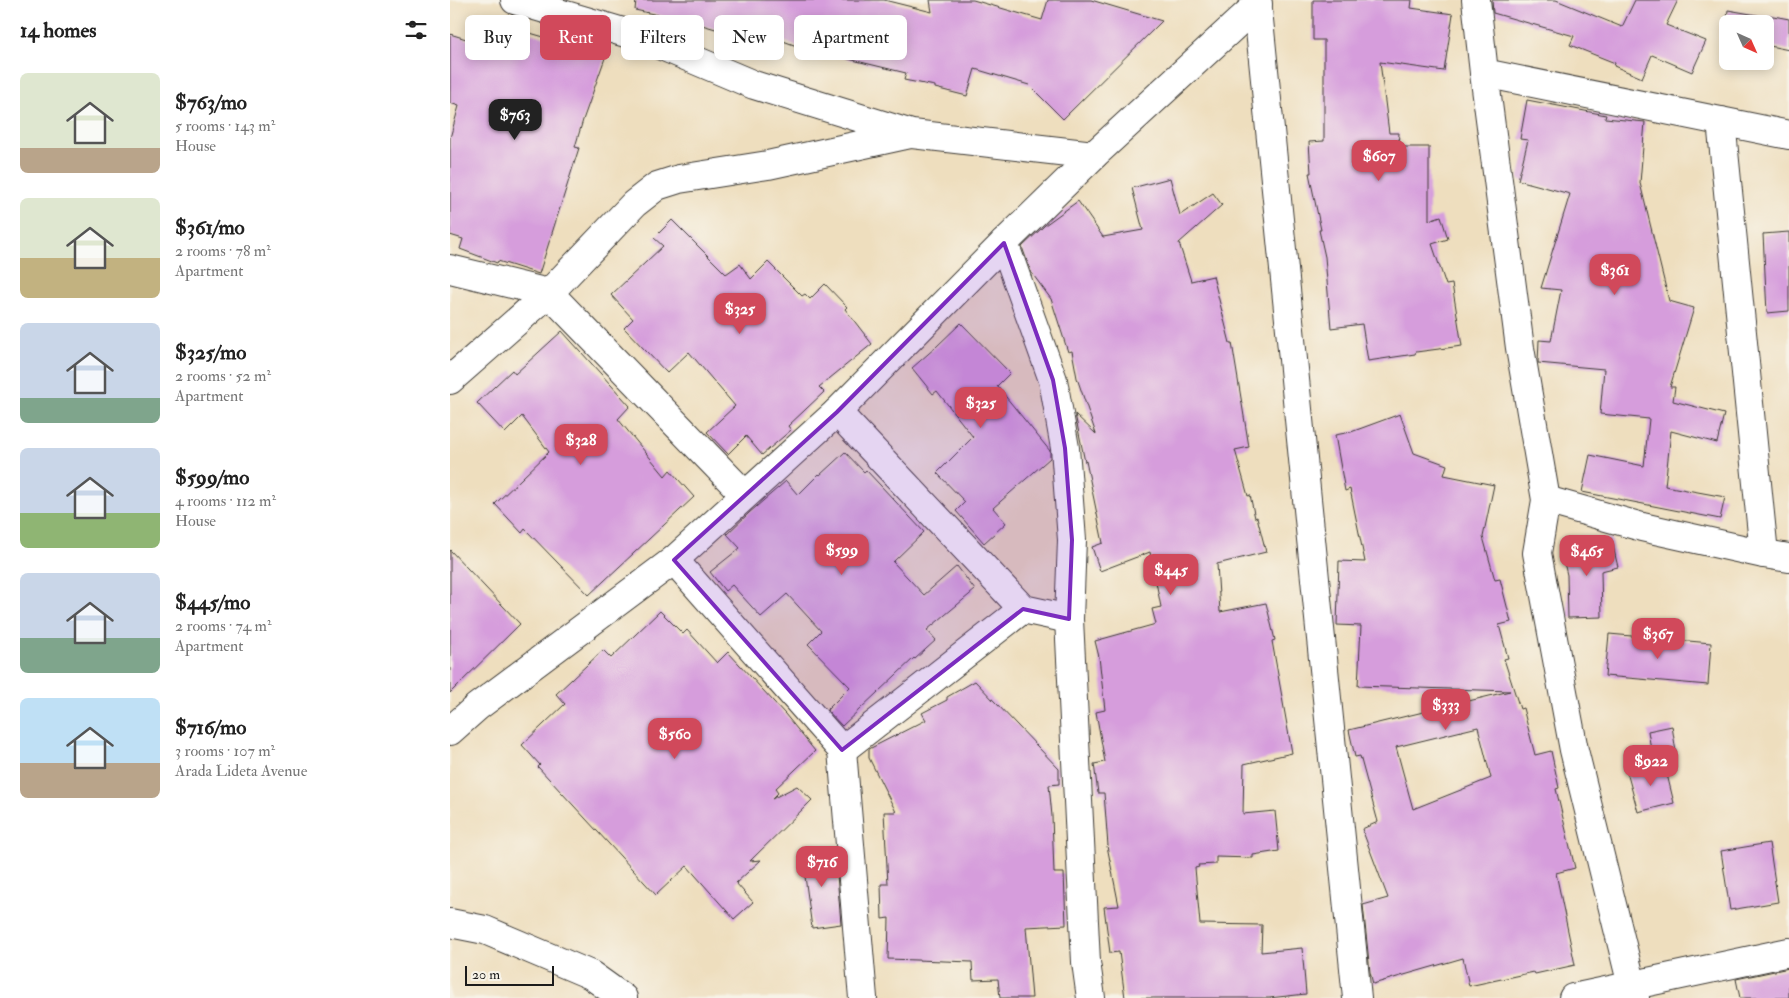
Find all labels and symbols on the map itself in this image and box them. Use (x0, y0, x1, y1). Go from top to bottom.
north arrow (1719, 15, 1774, 70)
pin: $763 (485, 98, 545, 141)
pin: $607 (1349, 140, 1409, 182)
pin: $361 (1585, 254, 1645, 296)
pin: $325 (710, 292, 770, 335)
pin: $325 (951, 386, 1011, 429)
pin: $328 (551, 424, 611, 466)
pin: $599 (812, 534, 872, 576)
pin: $465 (1557, 534, 1617, 577)
pin: $445 (1141, 554, 1201, 596)
pin: $367 (1628, 618, 1688, 660)
pin: $333 (1416, 688, 1476, 731)
pin: $560 (645, 718, 705, 760)
pin: $922 (1621, 744, 1681, 787)
pin: $716 (792, 846, 852, 888)
scale bar (465, 963, 554, 986)

